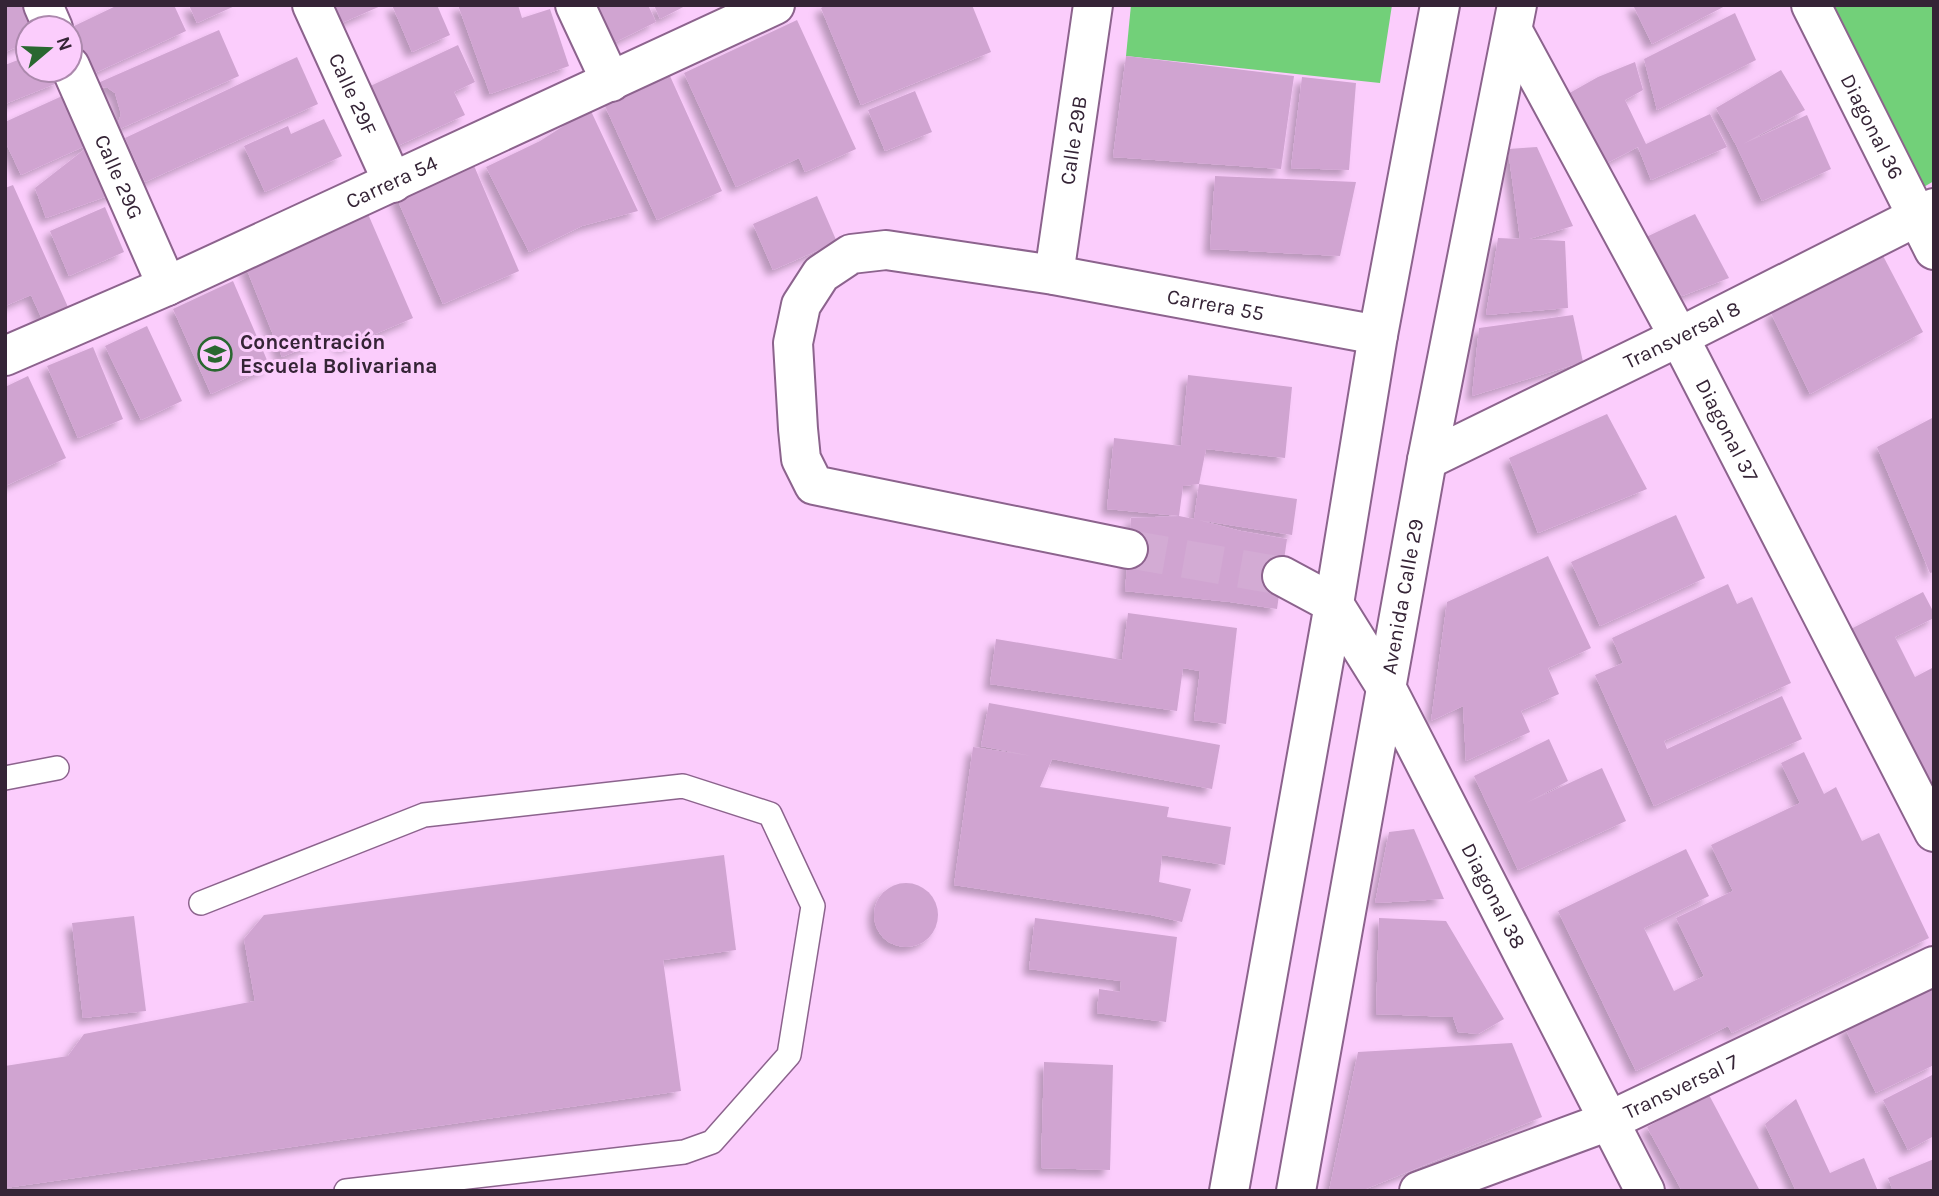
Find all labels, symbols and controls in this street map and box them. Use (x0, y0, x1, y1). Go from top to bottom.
north arrow (14, 14, 84, 84)
text: N (52, 34, 77, 54)
street label: Calle 29F (324, 49, 382, 139)
street label: Diagonal 36 (1836, 70, 1908, 183)
street label: Calle 29B (1055, 94, 1092, 186)
street label: Calle 29G (90, 131, 148, 223)
street label: Carrera 54 (342, 151, 442, 214)
street label: Carrera 55 (1165, 284, 1266, 326)
street label: Transversal 8 (1620, 296, 1744, 374)
place label: Concentración Escuela Bolivariana (240, 330, 438, 378)
school or university icon: Concentración Escuela Bolivariana (196, 335, 234, 373)
street label: Diagonal 37 (1691, 375, 1764, 486)
street label: Avenida Calle 29 (1377, 517, 1428, 676)
street label: Diagonal 38 (1456, 839, 1530, 953)
street label: Transversal 7 (1620, 1049, 1742, 1124)

